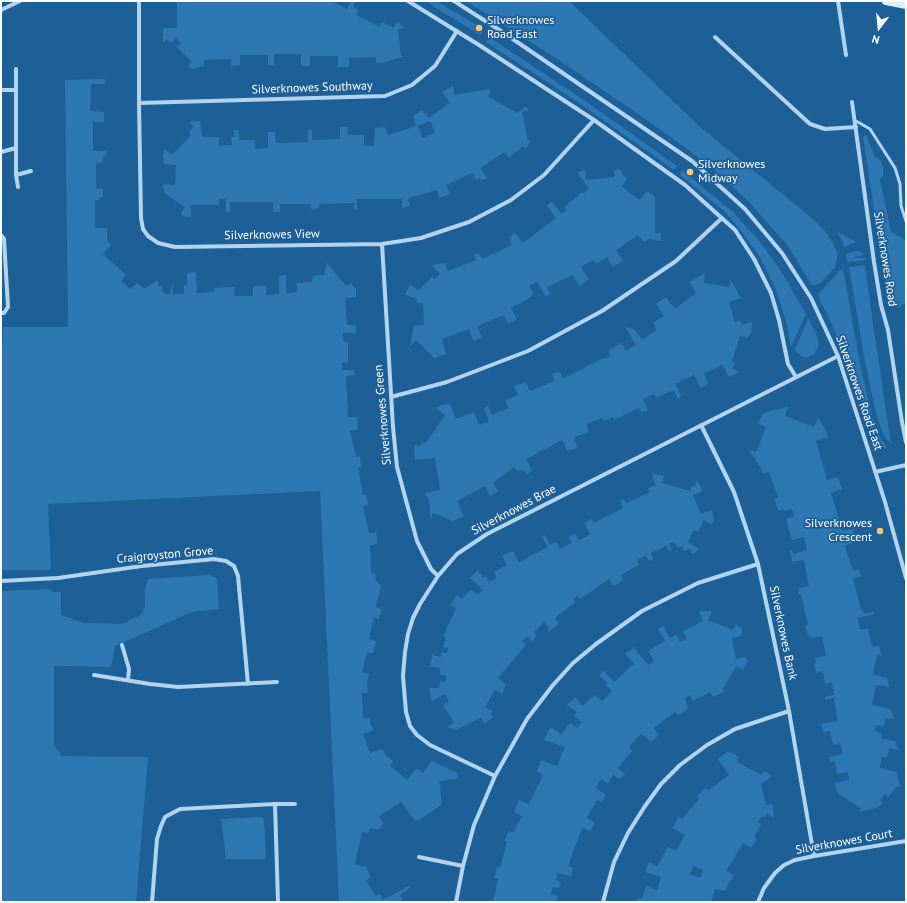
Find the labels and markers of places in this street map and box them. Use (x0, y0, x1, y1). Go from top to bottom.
place label: Silverknowes Road East (487, 14, 554, 42)
marker: Silverknowes Road East (474, 23, 484, 33)
place label: Silverknowes Midway (698, 158, 765, 186)
marker: Silverknowes Midway (685, 167, 695, 177)
place label: Silverknowes Crescent (805, 517, 872, 545)
marker: Silverknowes Crescent (875, 526, 885, 536)

